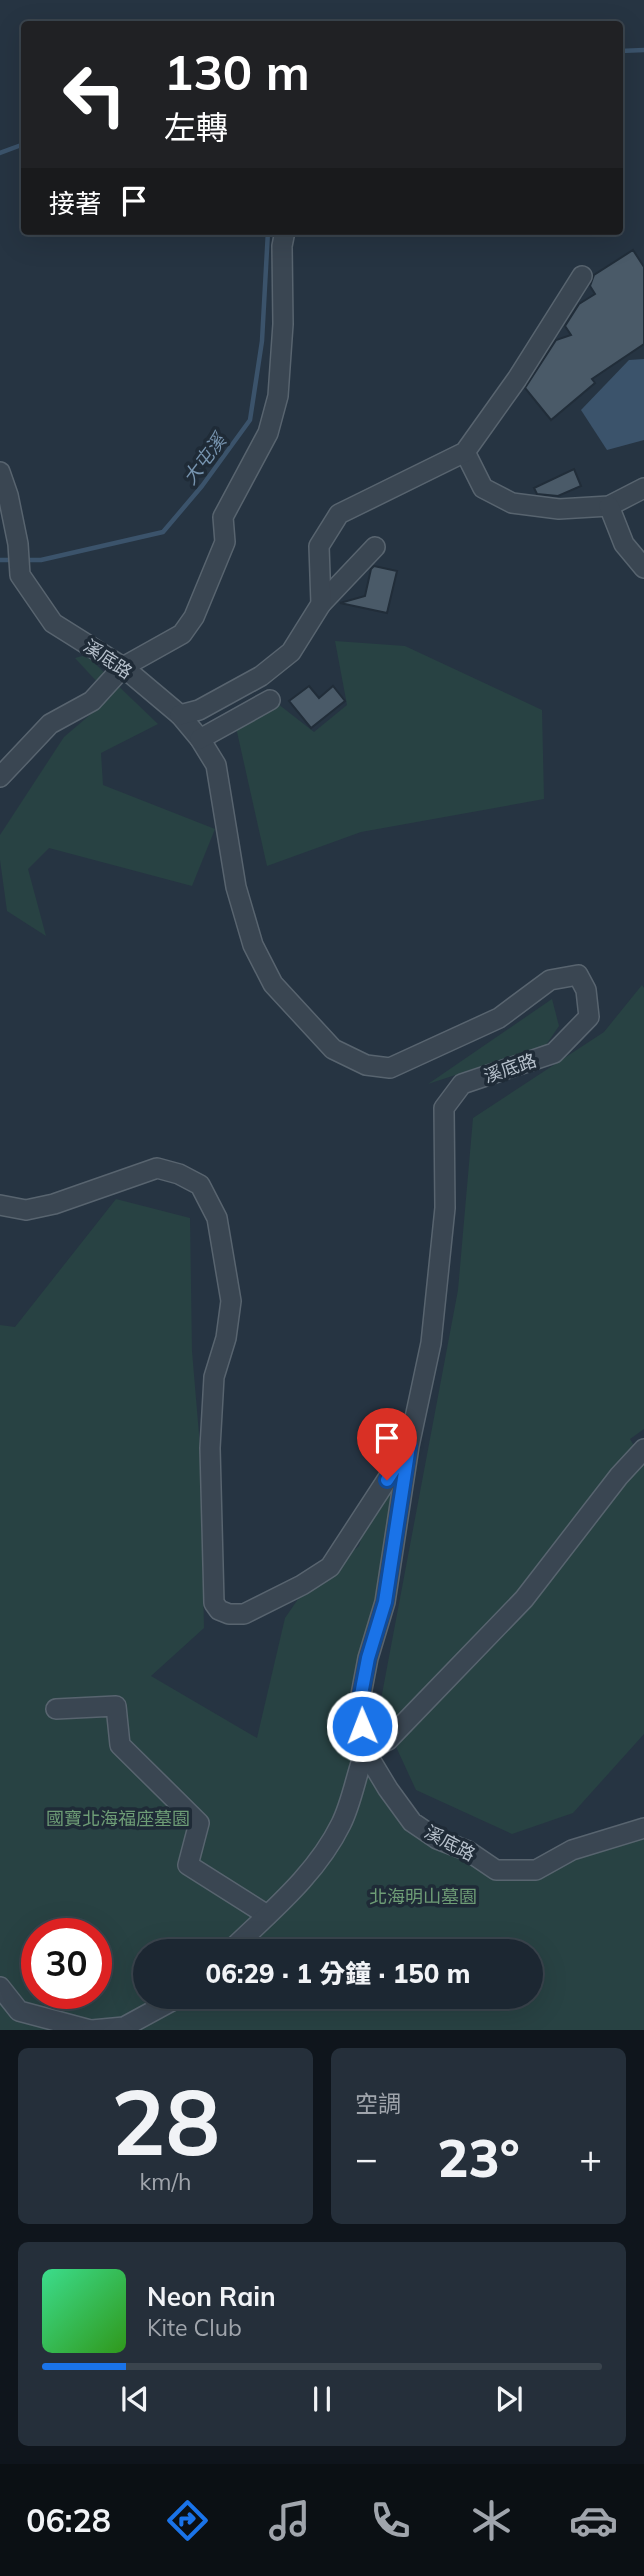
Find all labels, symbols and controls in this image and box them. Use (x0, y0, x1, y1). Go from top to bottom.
text: 130 m (164, 41, 310, 102)
icon: left (49, 49, 140, 140)
text: 左轉 (164, 107, 228, 147)
icon: arrive (115, 182, 153, 220)
text: 接著 (49, 187, 101, 220)
water label: 大屯溪 (177, 427, 233, 489)
street label: 溪底路 (79, 634, 137, 684)
street label: 溪底路 (481, 1048, 539, 1088)
pin (357, 1408, 417, 1480)
icon: arrive (368, 1419, 406, 1457)
position arrow (325, 1689, 399, 1763)
park label: 國寶北海福座墓園 (46, 1807, 190, 1830)
street label: 溪底路 (421, 1820, 479, 1866)
park label: 北海明山墓園 (369, 1885, 477, 1908)
speed limit sign: 30 (21, 1918, 112, 2009)
text: 06:29 · 1 分鐘 · 150 m (206, 1957, 470, 1990)
text: 28 (111, 2064, 220, 2178)
text: 空調 (355, 2089, 401, 2118)
text: 23° (437, 2125, 520, 2190)
text: − (355, 2134, 378, 2182)
text: + (579, 2134, 602, 2182)
text: km/h (139, 2167, 192, 2196)
text: Neon Rain (147, 2280, 276, 2313)
text: Kite Club (147, 2313, 242, 2342)
icon: previous (116, 2380, 154, 2418)
icon: pause (303, 2380, 341, 2418)
icon: next (490, 2380, 528, 2418)
icon: directions (163, 2496, 212, 2545)
icon: music (265, 2496, 314, 2545)
icon: phone (366, 2496, 415, 2545)
icon: climate (467, 2496, 516, 2545)
icon: car (569, 2496, 618, 2545)
text: 06:28 (26, 2500, 111, 2540)

